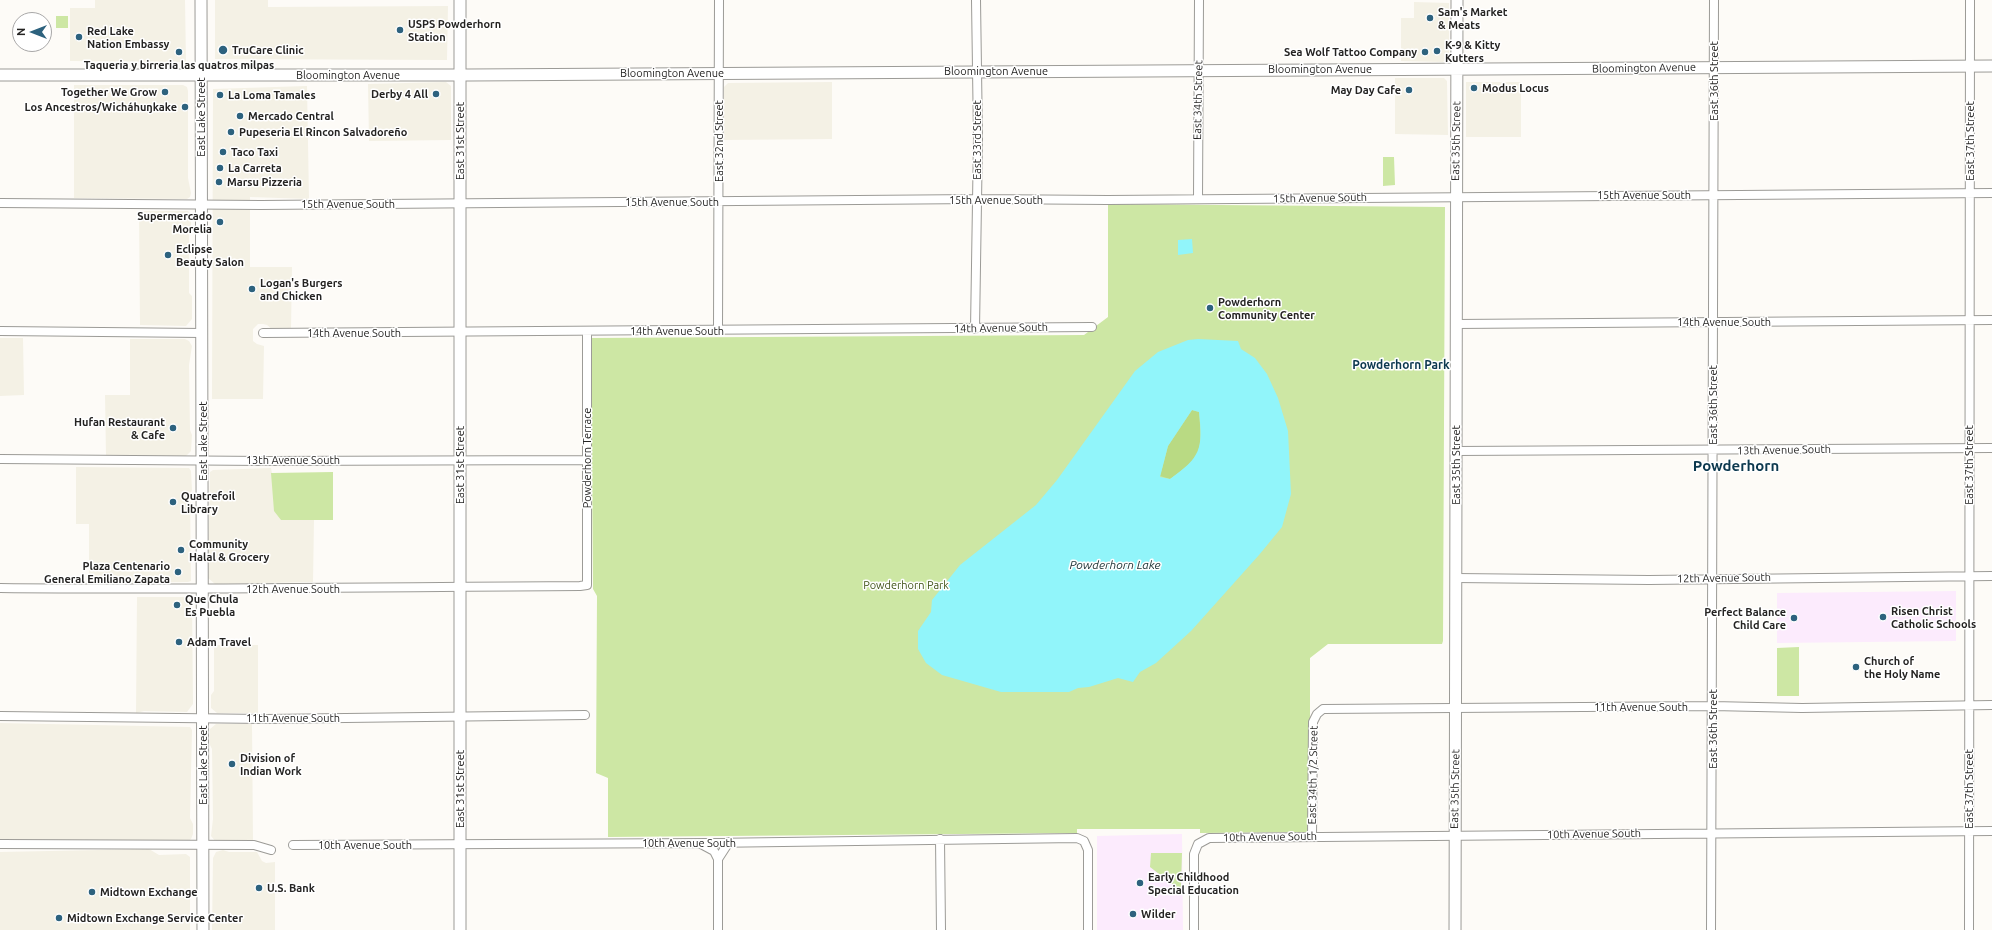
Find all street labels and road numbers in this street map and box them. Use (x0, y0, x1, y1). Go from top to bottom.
street label: East 36th Street (1707, 41, 1721, 121)
street label: East 34th Street (1191, 60, 1205, 140)
street label: Bloomington Avenue (1592, 60, 1696, 76)
street label: Bloomington Avenue (1268, 62, 1372, 76)
street label: Bloomington Avenue (944, 64, 1048, 78)
street label: Bloomington Avenue (620, 66, 724, 80)
street label: Bloomington Avenue (296, 68, 400, 82)
street label: East Lake Street (194, 77, 208, 157)
street label: East 32nd Street (712, 100, 726, 182)
street label: East 33rd Street (970, 100, 984, 180)
street label: East 35th Street (1449, 101, 1463, 181)
street label: East 37th Street (1963, 101, 1977, 181)
street label: East 31st Street (453, 102, 467, 180)
street label: 15th Avenue South (1597, 188, 1691, 202)
street label: 15th Avenue South (1273, 191, 1367, 205)
street label: 15th Avenue South (949, 193, 1043, 207)
street label: 15th Avenue South (625, 195, 719, 209)
street label: 15th Avenue South (301, 197, 395, 211)
street label: 14th Avenue South (1677, 315, 1771, 329)
street label: 14th Avenue South (954, 321, 1048, 335)
street label: 14th Avenue South (630, 324, 724, 338)
street label: 14th Avenue South (307, 326, 401, 340)
street label: East 36th Street (1706, 365, 1720, 445)
street label: East Lake Street (196, 401, 210, 481)
street label: Powderhorn Terrace (580, 408, 594, 508)
street label: East 35th Street (1449, 425, 1463, 505)
street label: East 37th Street (1962, 425, 1976, 505)
street label: East 31st Street (453, 426, 467, 504)
street label: 13th Avenue South (1737, 443, 1831, 457)
street label: 13th Avenue South (246, 453, 340, 467)
street label: 12th Avenue South (1677, 571, 1771, 585)
street label: 12th Avenue South (246, 582, 340, 596)
street label: East 36th Street (1706, 689, 1720, 769)
street label: 11th Avenue South (1594, 700, 1688, 714)
street label: 11th Avenue South (246, 711, 340, 725)
street label: East Lake Street (196, 725, 210, 805)
street label: East 34th 1/2 Street (1306, 726, 1320, 824)
street label: East 35th Street (1448, 749, 1462, 829)
street label: East 37th Street (1962, 749, 1976, 829)
street label: East 31st Street (453, 750, 467, 828)
street label: 10th Avenue South (1547, 827, 1641, 841)
street label: 10th Avenue South (1223, 830, 1317, 844)
street label: 10th Avenue South (642, 836, 736, 850)
street label: 10th Avenue South (318, 838, 412, 852)

